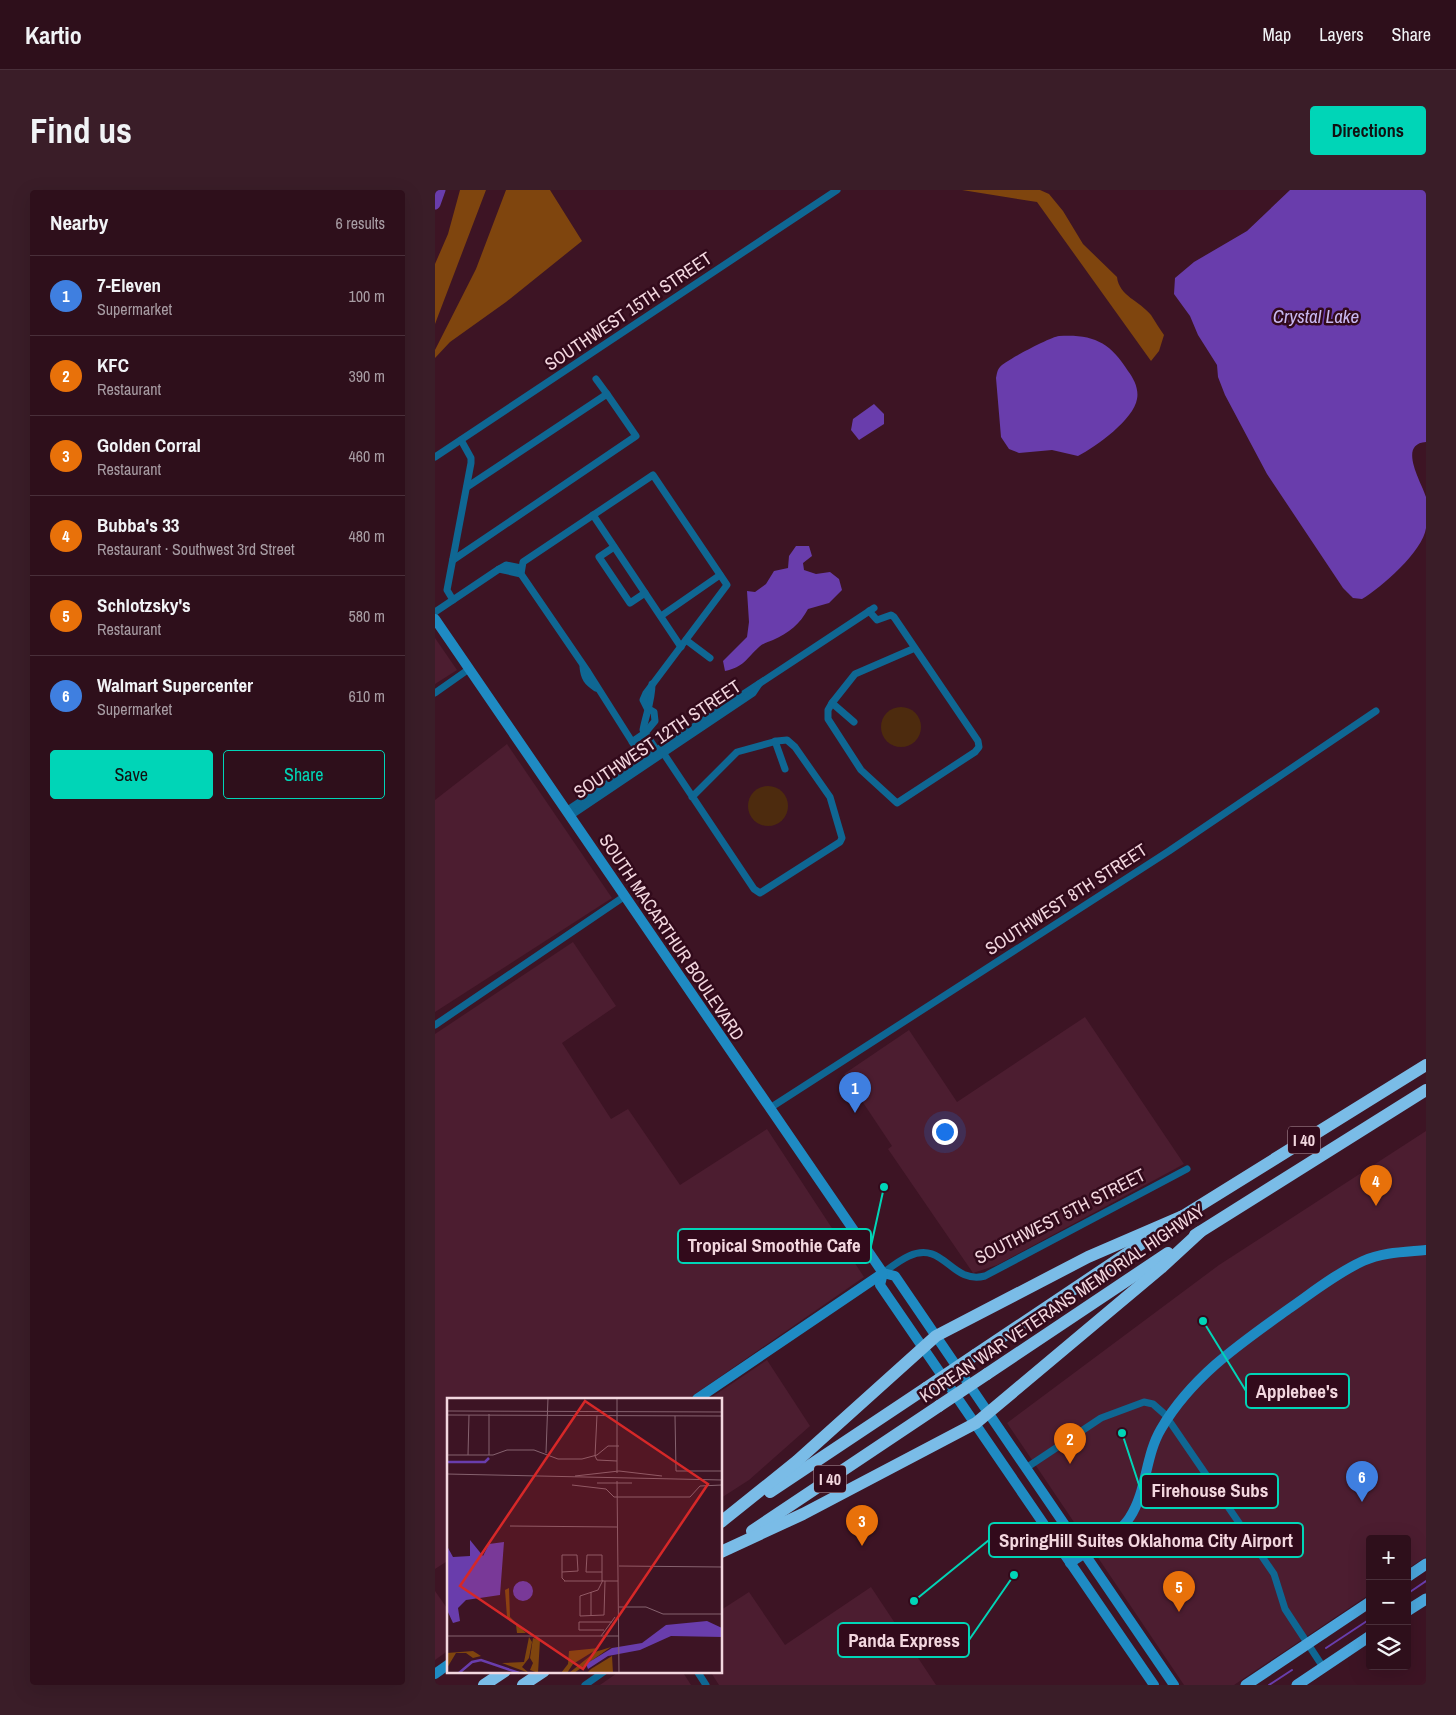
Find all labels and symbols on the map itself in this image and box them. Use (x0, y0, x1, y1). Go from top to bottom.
street label: SOUTHWEST 15TH STREET (540, 246, 716, 376)
water label: Crystal Lake (1273, 303, 1359, 329)
street label: SOUTHWEST 12TH STREET (569, 674, 745, 804)
street label: SOUTH MACARTHUR BOULEVARD (593, 829, 751, 1045)
street label: SOUTHWEST 8TH STREET (980, 837, 1152, 961)
pin: 1 (839, 1072, 871, 1113)
your location (932, 1119, 958, 1145)
road number: I 40 (1288, 1126, 1320, 1154)
street label: SOUTHWEST 5TH STREET (970, 1162, 1150, 1270)
pin: 4 (1360, 1165, 1392, 1206)
street label: KOREAN WAR VETERANS MEMORIAL HIGHWAY (914, 1198, 1210, 1408)
callout: Tropical Smoothie Cafe (678, 1229, 871, 1263)
text: Tropical Smoothie Cafe (687, 1232, 861, 1258)
callout: Applebee's (1246, 1374, 1349, 1408)
text: Applebee's (1256, 1378, 1338, 1404)
inset map (447, 1398, 723, 1672)
pin: 2 (1054, 1423, 1086, 1464)
pin: 6 (1346, 1461, 1378, 1502)
road number: I 40 (814, 1466, 846, 1492)
callout: Firehouse Subs (1141, 1474, 1278, 1508)
text: Firehouse Subs (1152, 1477, 1268, 1503)
pin: 3 (846, 1505, 878, 1546)
callout: SpringHill Suites Oklahoma City Airport (989, 1523, 1303, 1557)
text: SpringHill Suites Oklahoma City Airport (999, 1527, 1293, 1553)
pin: 5 (1163, 1571, 1195, 1612)
callout: Panda Express (838, 1623, 969, 1657)
text: Panda Express (848, 1627, 960, 1653)

